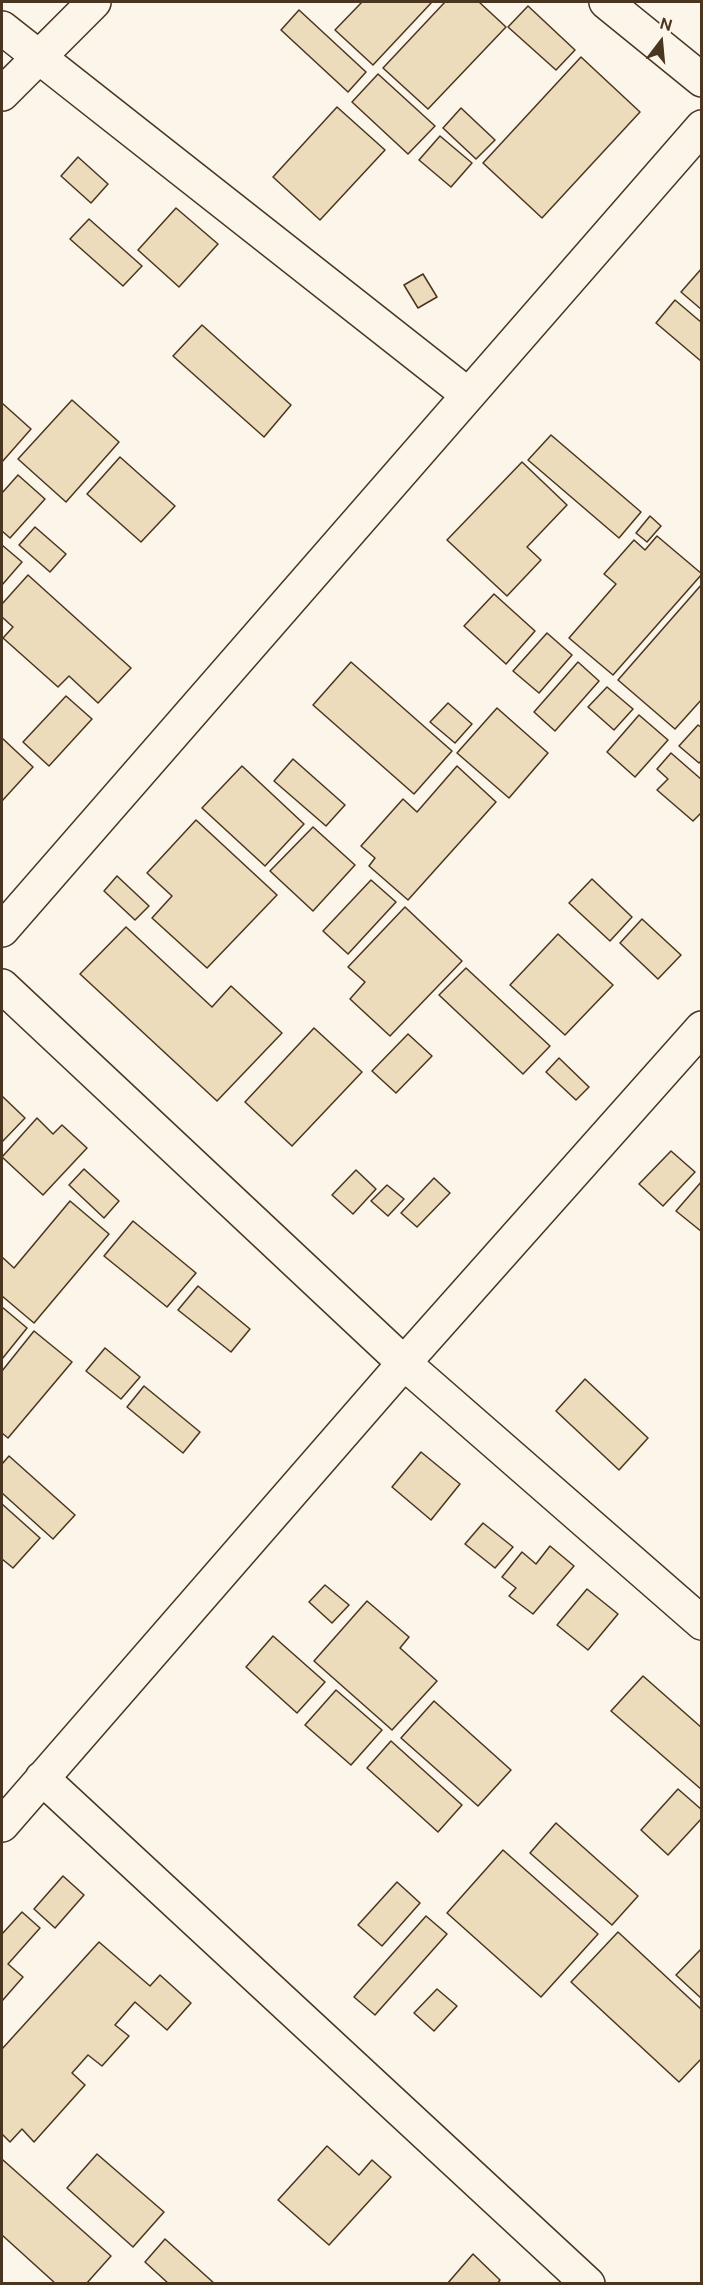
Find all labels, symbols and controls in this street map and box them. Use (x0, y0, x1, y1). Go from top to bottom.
north arrow (631, 12, 691, 72)
text: N (658, 13, 675, 36)

